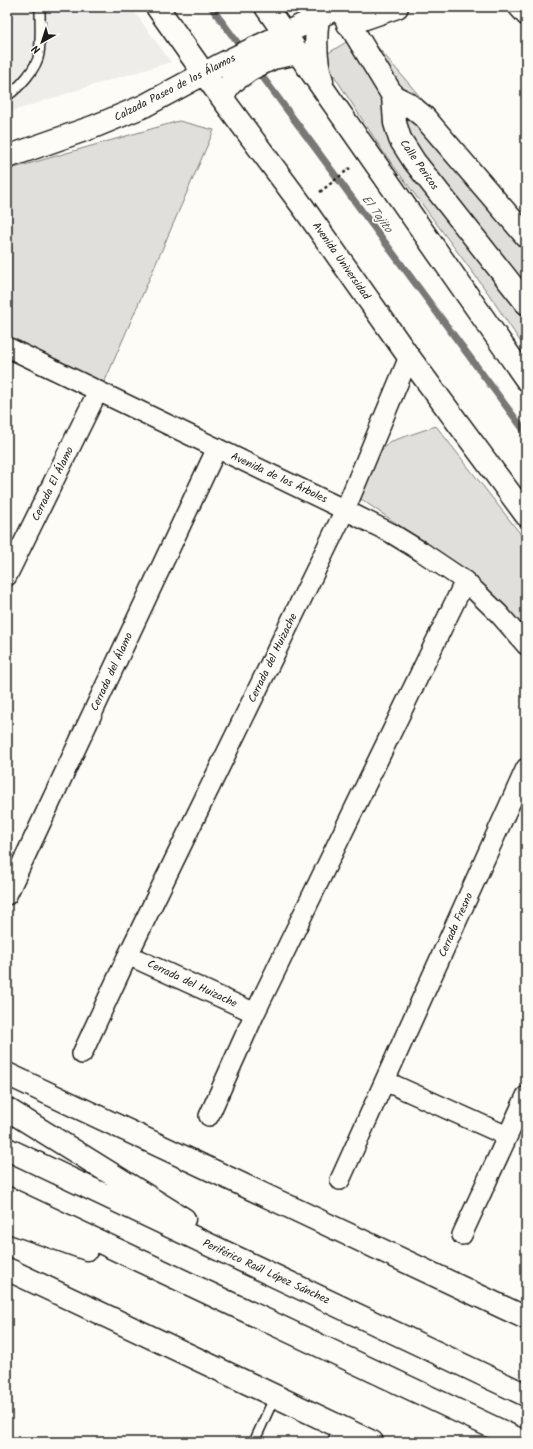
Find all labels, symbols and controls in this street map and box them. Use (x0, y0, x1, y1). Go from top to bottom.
north arrow (22, 22, 62, 62)
text: N (28, 40, 45, 58)
street label: Calzada Paseo de los Álamos (111, 49, 239, 126)
street label: Calle Pericos (395, 136, 443, 194)
water label: El Tajito (357, 191, 398, 238)
street label: Avenida Universidad (307, 218, 375, 304)
street label: Cerrada El Álamo (27, 444, 79, 524)
street label: Avenida de los Árboles (228, 448, 331, 508)
street label: Cerrada del Huizache (244, 610, 303, 706)
street label: Cerrada del Álamo (86, 630, 138, 714)
street label: Cerrada Fresno (434, 890, 478, 960)
street label: Cerrada del Huizache (144, 955, 240, 1013)
street label: Periférico Raúl López Sánchez (199, 1235, 333, 1310)

